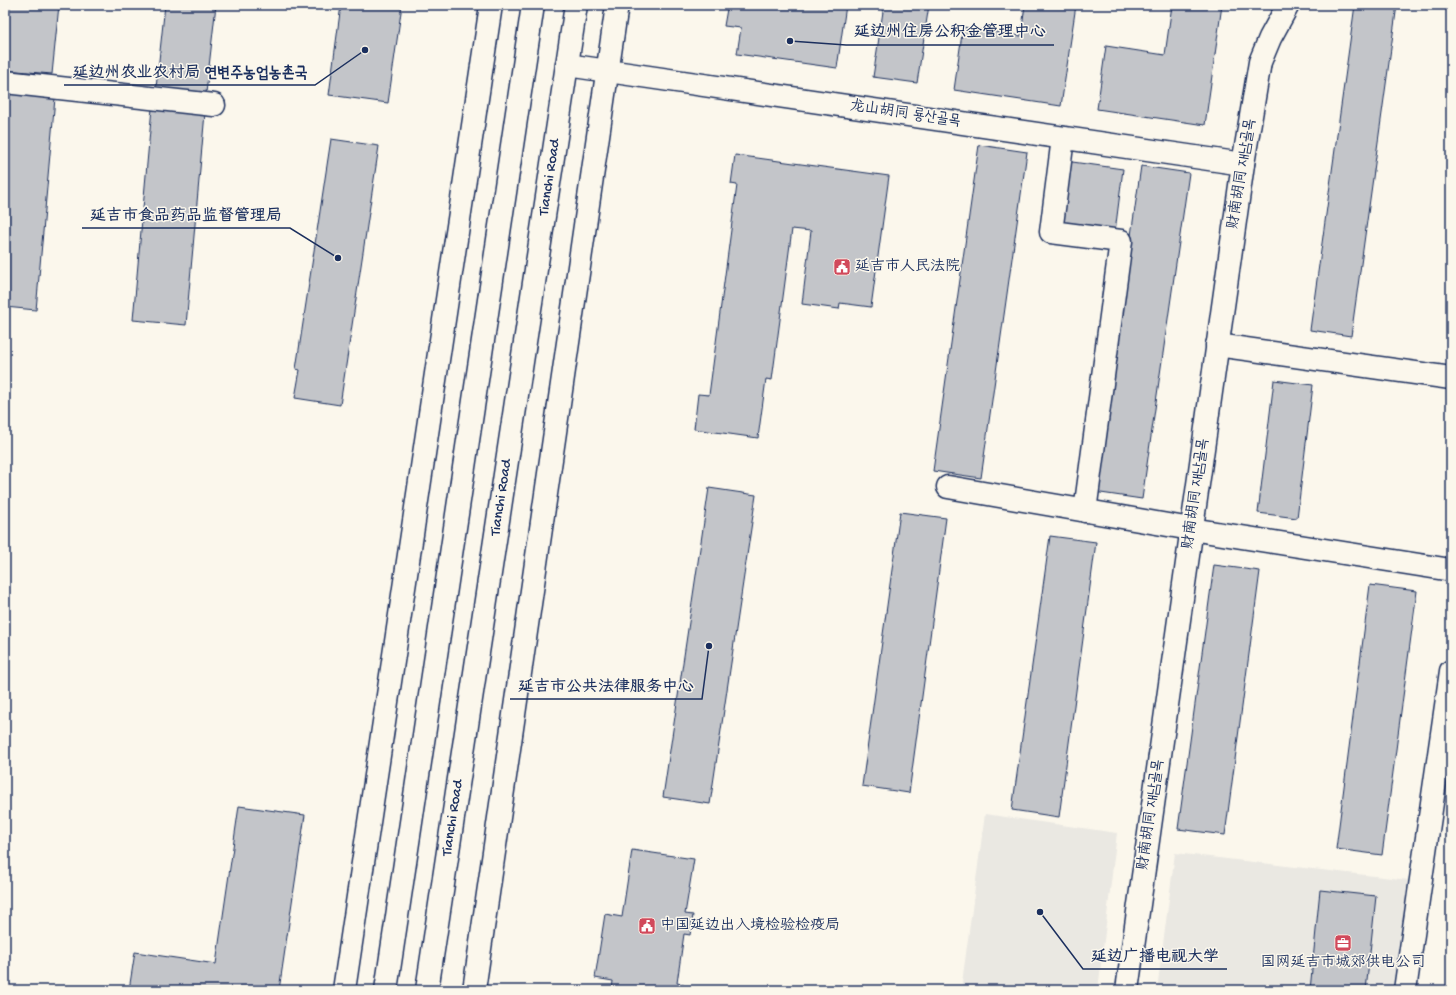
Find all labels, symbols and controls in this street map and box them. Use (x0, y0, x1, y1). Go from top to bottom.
callout: 延边州住房公积金管理中心 (846, 17, 1054, 45)
text: 延边州住房公积金管理中心 (854, 22, 1046, 43)
callout: 延边州农业农村局 연변주농업농촌국 (64, 57, 315, 85)
text: 延边州农业农村局 연변주농업농촌국 (73, 63, 308, 84)
street label: 龙山胡同 룡산골목 (848, 97, 962, 131)
street label: 财南胡同 재남골목 (1223, 117, 1260, 231)
street label: Tianchi Road (535, 136, 565, 218)
callout: 延吉市食品药品监督管理局 (82, 200, 290, 228)
text: 延吉市食品药品监督管理局 (90, 206, 282, 227)
public building icon: 延吉市人民法院 (832, 257, 852, 277)
place label: 延吉市人民法院 (855, 257, 960, 276)
street label: 财南胡同 재남골목 (1178, 437, 1213, 551)
street label: Tianchi Road (487, 457, 516, 538)
callout: 延吉市公共法律服务中心 (510, 671, 702, 699)
text: 延吉市公共法律服务中心 (518, 677, 694, 698)
street label: 财南胡同 재남골목 (1133, 758, 1168, 872)
street label: Tianchi Road (438, 777, 468, 859)
public building icon: 中国延边出入境检验检疫局 (637, 916, 657, 936)
place label: 中国延边出入境检验检疫局 (660, 917, 840, 935)
office icon: 国网延吉市城郊供电公司 (1333, 933, 1353, 953)
callout: 延边广播电视大学 (1083, 941, 1227, 969)
text: 延边广播电视大学 (1091, 947, 1219, 968)
place label: 国网延吉市城郊供电公司 (1260, 953, 1426, 972)

